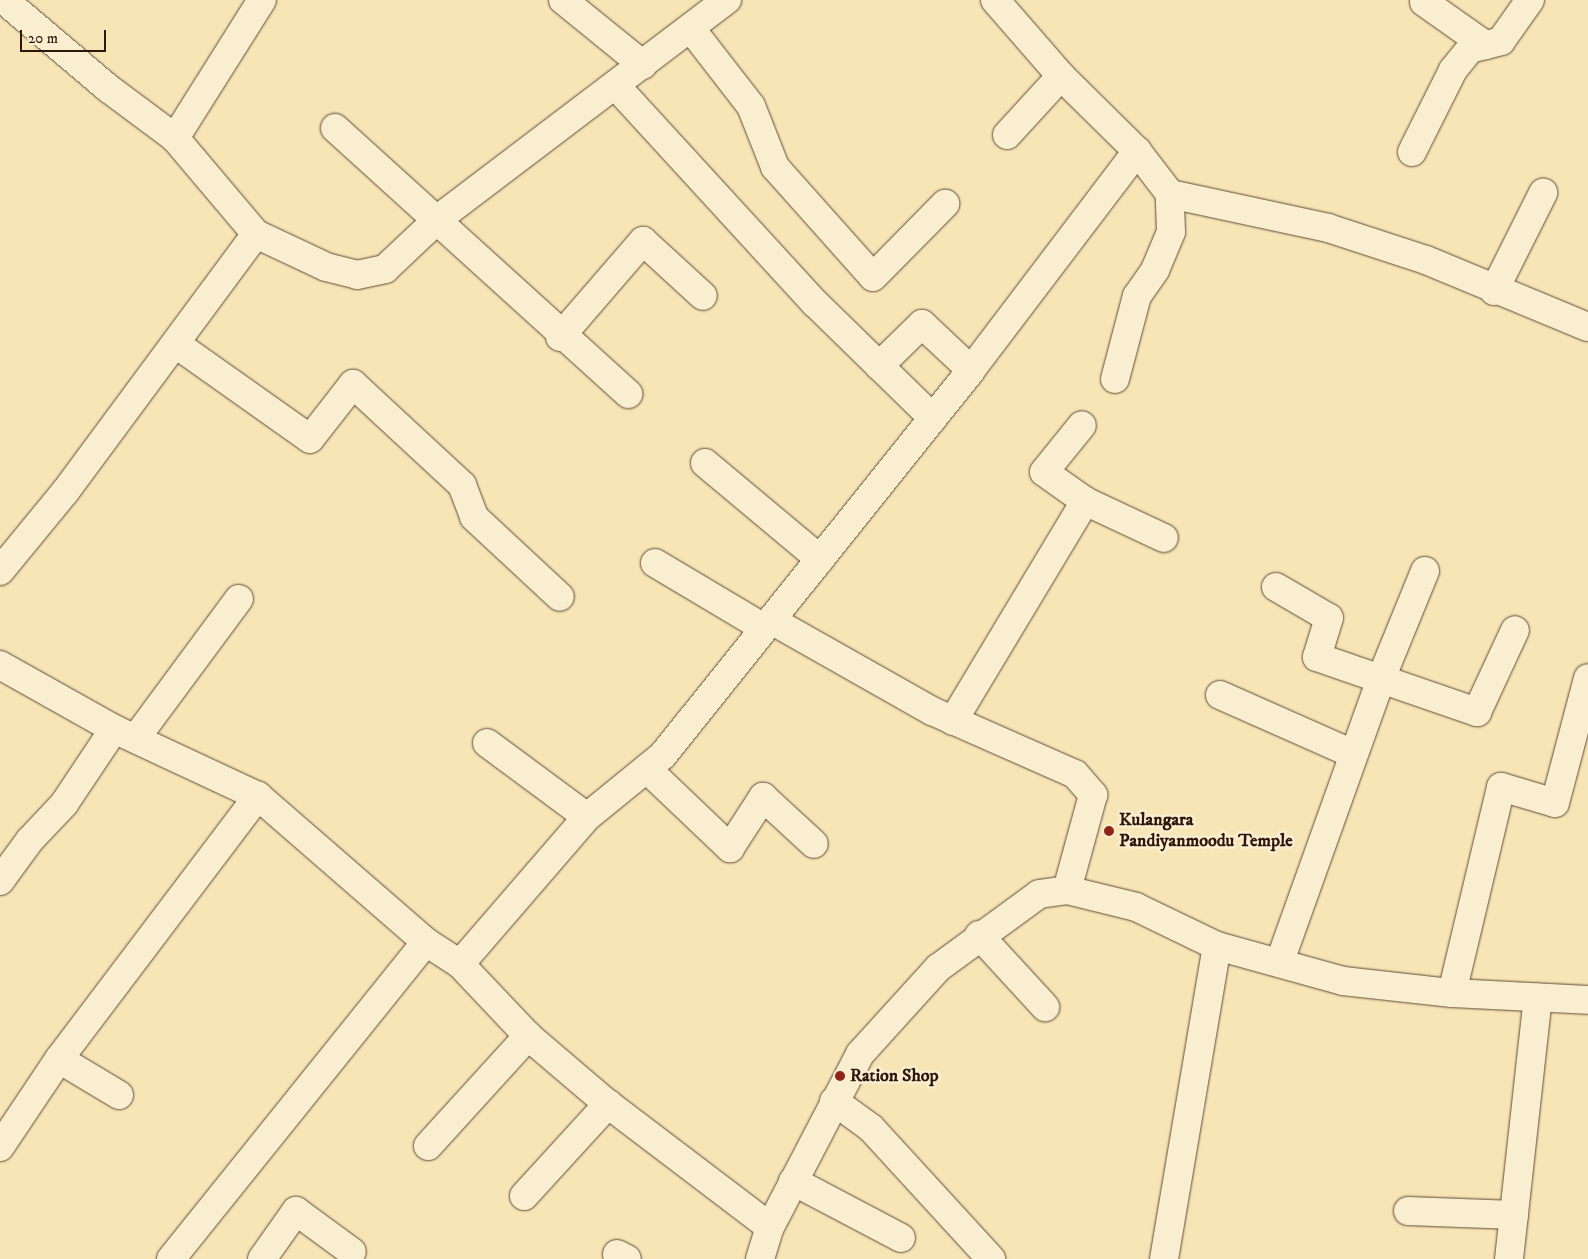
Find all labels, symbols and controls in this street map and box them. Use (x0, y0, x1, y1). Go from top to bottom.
scale bar (22, 20, 109, 52)
text: 20 m (28, 29, 58, 48)
place label: Kulangara Pandiyanmoodu Temple (1119, 810, 1293, 852)
marker: Kulangara Pandiyanmoodu Temple (1103, 825, 1115, 837)
place label: Ration Shop (850, 1065, 939, 1087)
marker: Ration Shop (834, 1070, 846, 1082)

